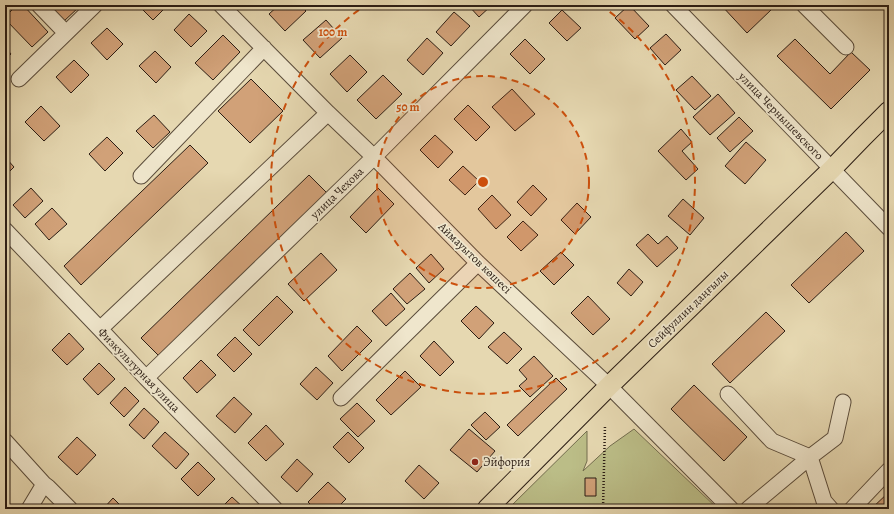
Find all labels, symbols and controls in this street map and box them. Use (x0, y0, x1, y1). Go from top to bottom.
text: 100 m (319, 24, 347, 40)
street label: улица Чернышевского (734, 68, 827, 163)
text: 50 m (396, 99, 420, 115)
street label: улица Чехова (306, 163, 367, 223)
centre of rings (476, 175, 490, 189)
street label: Аймауытов көшесі (434, 218, 515, 297)
street label: Сейфуллин даңғылы (644, 266, 732, 352)
street label: Физкультурная улица (94, 324, 184, 416)
place label: Эйфория (483, 454, 530, 470)
marker: Эйфория (470, 457, 480, 467)

